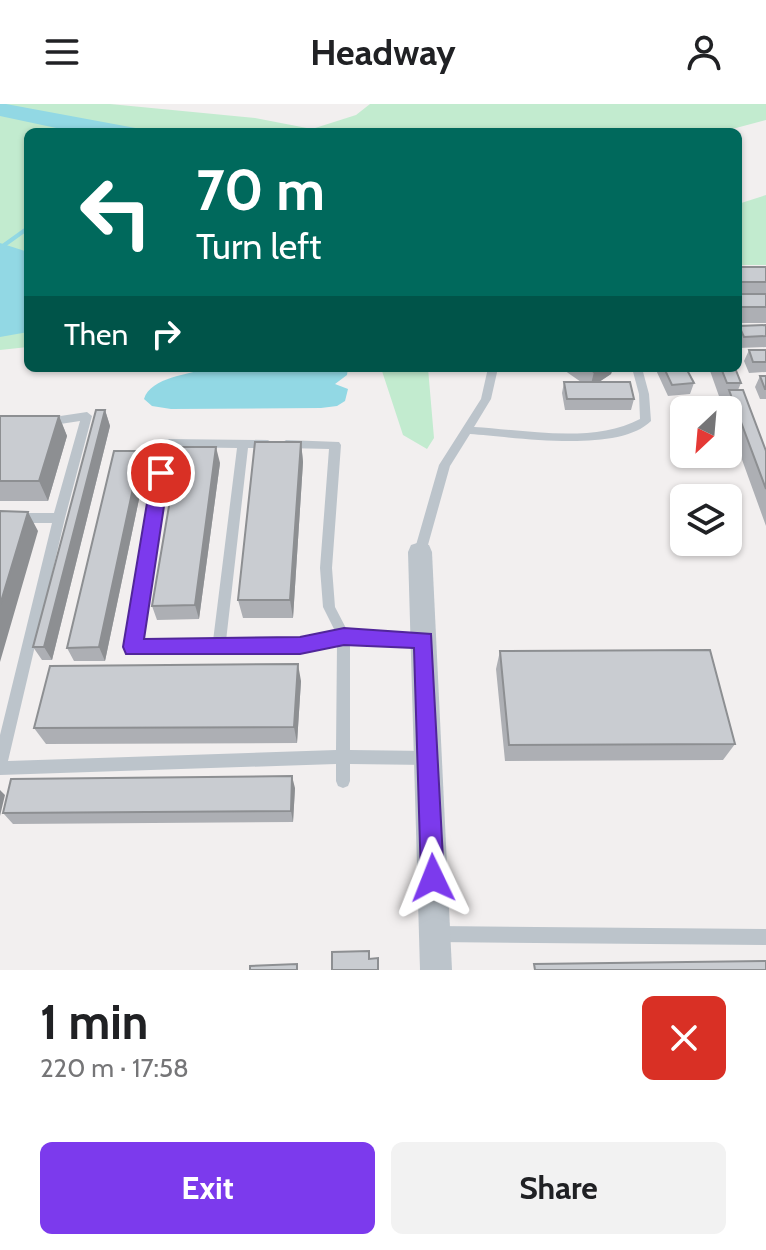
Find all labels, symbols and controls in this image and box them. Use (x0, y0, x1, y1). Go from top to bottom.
icon: menu (40, 30, 84, 74)
text: Headway (310, 30, 456, 74)
icon: person (682, 30, 726, 74)
text: 70 m (196, 156, 325, 224)
icon: left (64, 160, 168, 264)
text: Turn left (196, 224, 321, 268)
icon: right (144, 312, 188, 356)
text: Then (64, 316, 128, 353)
north arrow (670, 396, 742, 468)
map controls (670, 396, 742, 556)
pin (127, 439, 195, 507)
icon: arrive (139, 451, 183, 495)
button: layers (670, 484, 742, 556)
position arrow (391, 836, 475, 920)
text: 1 min (40, 993, 148, 1051)
button: close (642, 996, 726, 1080)
text: 220 m · 17:58 (40, 1052, 189, 1084)
button: Exit (40, 1142, 375, 1234)
button: Share (391, 1142, 726, 1234)

